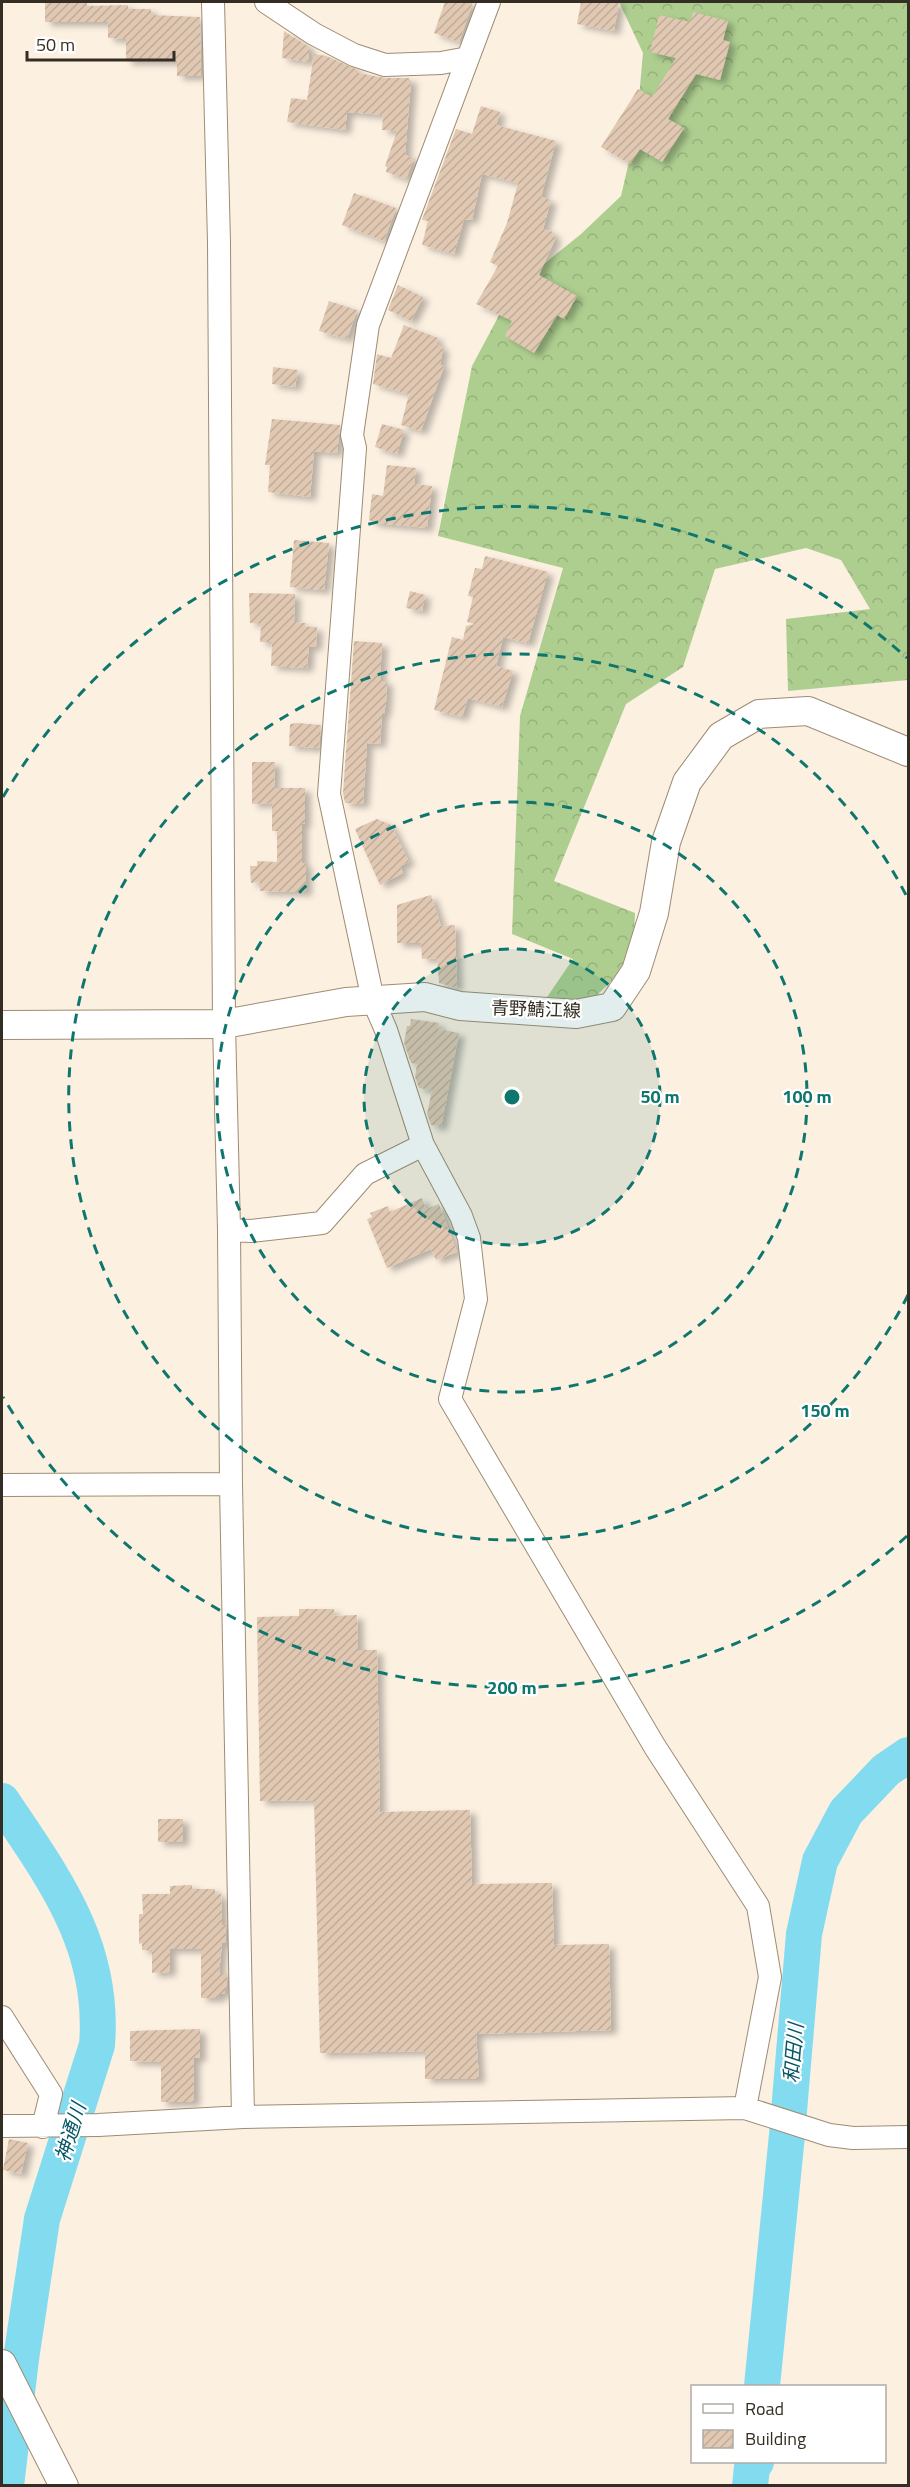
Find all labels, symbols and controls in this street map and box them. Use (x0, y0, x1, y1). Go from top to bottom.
scale bar (27, 24, 174, 62)
text: 50 m (36, 31, 75, 58)
street label: 青野鯖江線 (491, 994, 581, 1024)
text: 50 m (640, 1083, 680, 1110)
text: 100 m (782, 1083, 832, 1110)
centre of rings (502, 1087, 522, 1107)
text: 150 m (800, 1397, 850, 1424)
text: 200 m (487, 1674, 537, 1701)
water label: 和田川 (775, 2020, 811, 2084)
water label: 神通川 (46, 2097, 94, 2165)
legend (691, 2385, 886, 2463)
text: Road (745, 2395, 784, 2422)
text: Building (745, 2425, 806, 2452)

